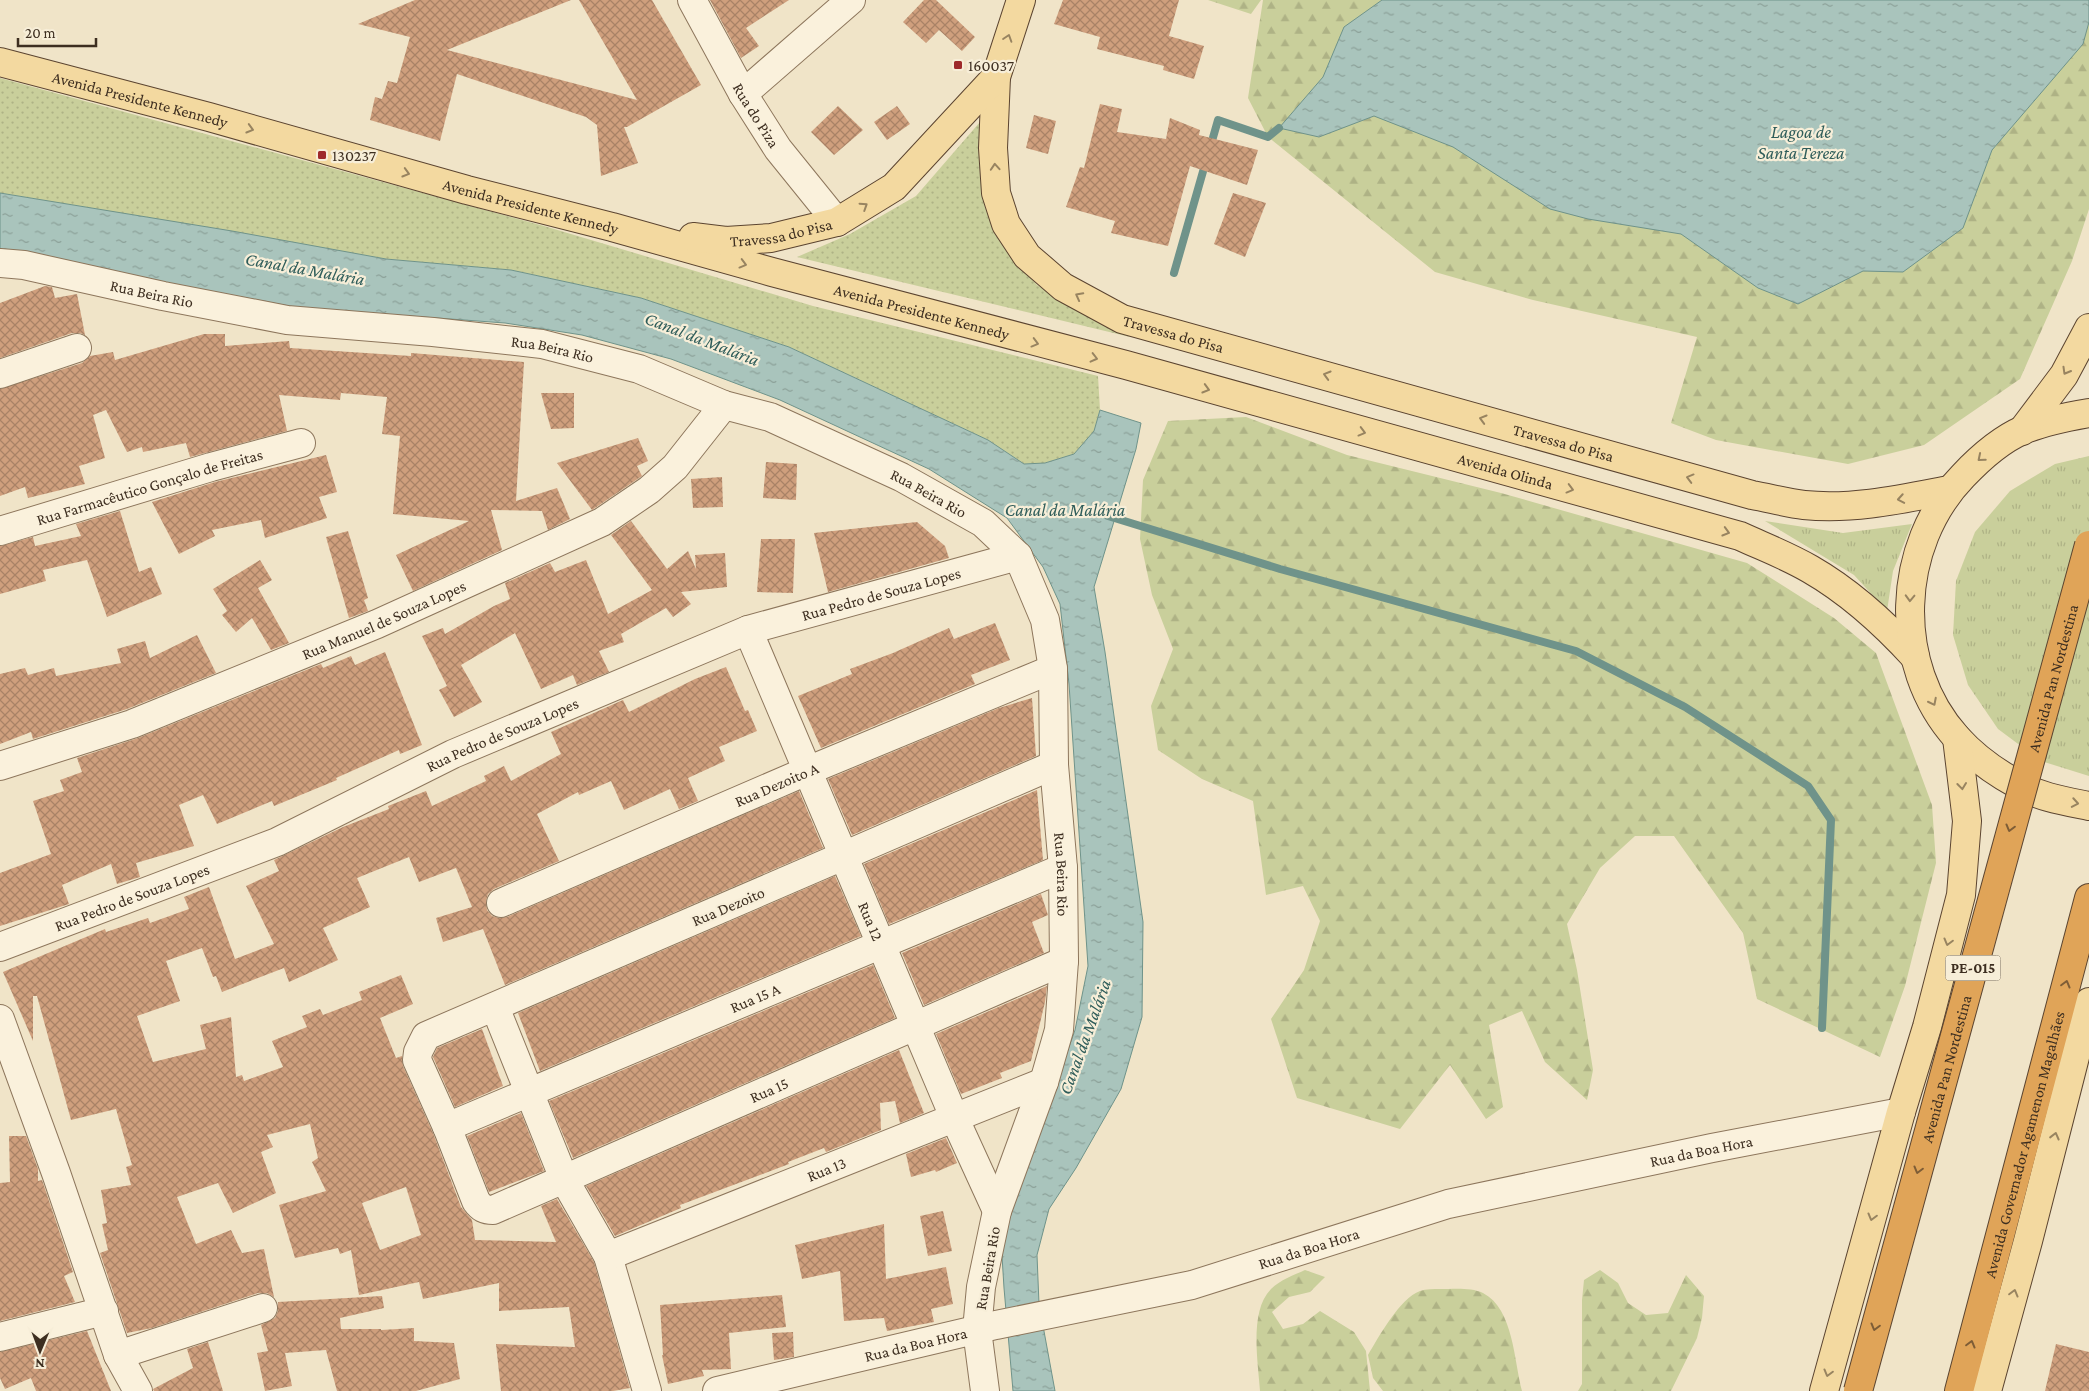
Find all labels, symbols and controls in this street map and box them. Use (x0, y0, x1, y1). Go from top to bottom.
scale bar (18, 15, 95, 47)
text: 20 m (25, 25, 56, 41)
one-way arrow (1003, 35, 1013, 43)
place label: 160037 (968, 57, 1015, 74)
marker: 160037 (952, 59, 964, 71)
street label: Avenida Presidente Kennedy (51, 68, 230, 132)
street label: Rua do Piza (730, 80, 783, 151)
water label: Lagoa de Santa Tereza (1757, 122, 1845, 163)
one-way arrow (246, 123, 254, 133)
place label: 130237 (332, 147, 377, 164)
marker: 130237 (316, 149, 328, 161)
one-way arrow (989, 163, 1000, 171)
one-way arrow (402, 167, 410, 177)
street label: Avenida Presidente Kennedy (441, 176, 621, 239)
one-way arrow (858, 203, 867, 212)
street label: Travessa do Pisa (729, 215, 835, 250)
water label: Canal da Malária (244, 249, 367, 289)
one-way arrow (739, 259, 747, 269)
street label: Rua Beira Rio (109, 277, 195, 311)
street label: Avenida Presidente Kennedy (832, 281, 1012, 344)
one-way arrow (1075, 292, 1084, 302)
water label: Canal da Malária (642, 308, 762, 370)
street label: Travessa do Pisa (1121, 312, 1226, 356)
street label: Rua Beira Rio (510, 333, 596, 366)
one-way arrow (1031, 337, 1039, 347)
one-way arrow (1089, 352, 1098, 363)
one-way arrow (2063, 365, 2073, 374)
one-way arrow (1323, 370, 1331, 380)
one-way arrow (1201, 383, 1209, 393)
one-way arrow (1479, 415, 1487, 425)
street label: Travessa do Pisa (1511, 421, 1616, 465)
one-way arrow (1358, 426, 1367, 437)
street label: Rua Farmacêutico Gonçalo de Freitas (34, 446, 265, 528)
street label: Avenida Olinda (1456, 450, 1555, 493)
one-way arrow (1978, 452, 1987, 461)
street label: Rua Beira Rio (888, 465, 970, 521)
one-way arrow (1686, 473, 1694, 483)
one-way arrow (1565, 483, 1574, 494)
one-way arrow (1897, 494, 1906, 504)
water label: Canal da Malária (1005, 500, 1126, 520)
one-way arrow (1722, 527, 1730, 537)
street label: Rua Pedro de Souza Lopes (800, 564, 963, 624)
street label: Rua Manuel de Souza Lopes (299, 577, 468, 663)
one-way arrow (1905, 595, 1915, 603)
street label: Avenida Pan Nordestina (2025, 602, 2082, 754)
street label: Rua Pedro de Souza Lopes (423, 694, 581, 775)
one-way arrow (1927, 697, 1937, 706)
street label: Rua Dezoito A (732, 759, 822, 810)
one-way arrow (1956, 782, 1967, 790)
one-way arrow (2070, 798, 2079, 808)
one-way arrow (2006, 823, 2016, 831)
street label: Rua Beira Rio (1051, 832, 1072, 917)
street label: Rua Pedro de Souza Lopes (52, 860, 212, 935)
street label: Rua Dezoito (689, 884, 767, 929)
street label: Rua 12 (855, 899, 887, 944)
one-way arrow (1944, 938, 1954, 946)
road number: PE-015 (1946, 956, 2000, 980)
water label: Canal da Malária (1055, 976, 1115, 1097)
street label: Rua 15 A (728, 980, 783, 1016)
one-way arrow (2061, 980, 2071, 988)
street label: Avenida Pan Nordestina (1918, 993, 1975, 1145)
street label: Avenida Governador Agamenon Magalhães (1981, 1009, 2068, 1280)
street label: Rua 15 (747, 1074, 791, 1106)
street label: Rua da Boa Hora (1648, 1132, 1755, 1170)
one-way arrow (2049, 1133, 2059, 1141)
street label: Rua 13 (805, 1154, 848, 1185)
one-way arrow (1913, 1166, 1923, 1174)
one-way arrow (1867, 1212, 1878, 1221)
street label: Rua Beira Rio (972, 1225, 1003, 1311)
street label: Rua da Boa Hora (1256, 1225, 1362, 1272)
one-way arrow (2008, 1290, 2018, 1298)
one-way arrow (1870, 1323, 1881, 1332)
street label: Rua da Boa Hora (863, 1324, 969, 1365)
north arrow (15, 1326, 65, 1376)
one-way arrow (1965, 1339, 1976, 1348)
text: N (34, 1356, 45, 1372)
one-way arrow (1824, 1369, 1834, 1377)

